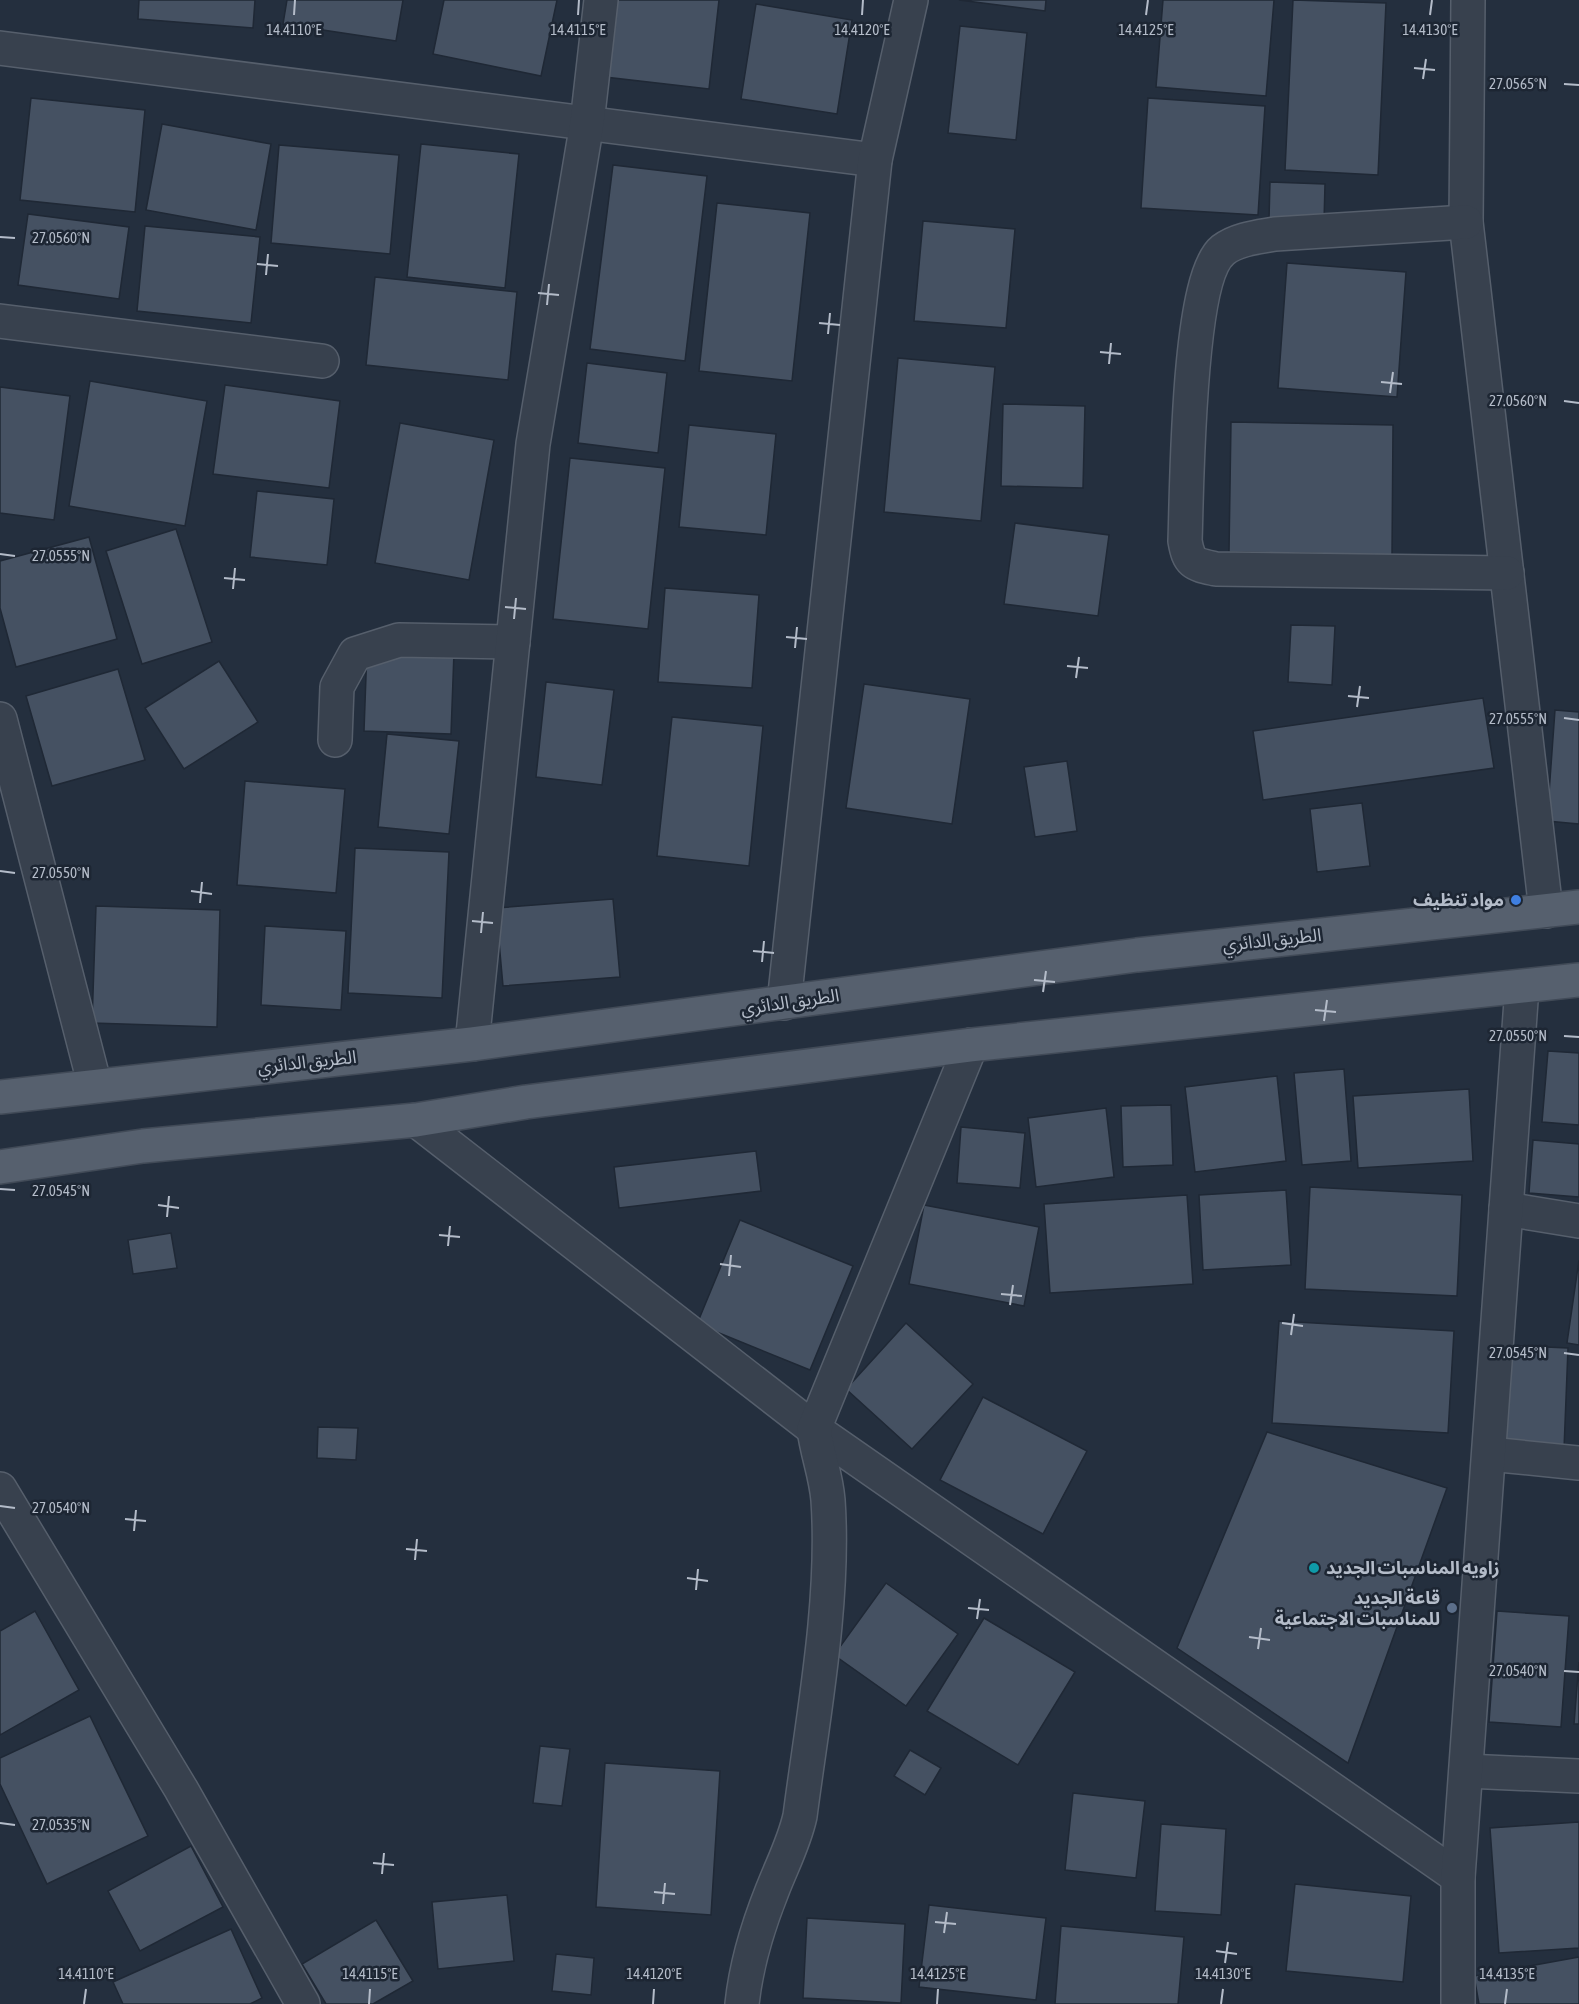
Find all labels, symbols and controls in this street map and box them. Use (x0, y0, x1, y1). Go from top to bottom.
text: 14.4110°E (266, 21, 322, 38)
text: 14.4115°E (550, 21, 606, 38)
text: 14.4120°E (834, 21, 890, 38)
text: 14.4125°E (1118, 21, 1174, 38)
text: 14.4130°E (1402, 21, 1458, 38)
text: 27.0565°N (1489, 75, 1547, 92)
text: 27.0560°N (32, 229, 90, 246)
text: 27.0560°N (1489, 392, 1547, 409)
text: 27.0555°N (32, 547, 90, 564)
text: 27.0555°N (1489, 710, 1547, 727)
text: 27.0550°N (32, 864, 90, 881)
place label: مواد تنظيف (1413, 889, 1504, 910)
marker: مواد تنظيف (1509, 893, 1523, 907)
street label: الطريق الدائري (1222, 924, 1323, 958)
street label: الطريق الدائري (739, 984, 841, 1022)
text: 27.0550°N (1489, 1027, 1547, 1044)
street label: الطريق الدائري (257, 1046, 358, 1080)
text: 27.0545°N (32, 1182, 90, 1199)
text: 27.0545°N (1489, 1344, 1547, 1361)
text: 27.0540°N (32, 1499, 90, 1516)
place label: زاويه المناسبات الجديد (1326, 1557, 1500, 1579)
marker: زاويه المناسبات الجديد (1307, 1561, 1321, 1575)
place label: قاعة الجديد للمناسبات الاجتماعية (1275, 1587, 1440, 1629)
marker: قاعة الجديد للمناسبات الاجتماعية (1445, 1601, 1459, 1615)
text: 27.0540°N (1489, 1662, 1547, 1679)
text: 27.0535°N (32, 1816, 90, 1833)
text: 14.4110°E (58, 1965, 114, 1982)
text: 14.4115°E (342, 1965, 398, 1982)
text: 14.4120°E (626, 1965, 682, 1982)
text: 14.4125°E (910, 1965, 966, 1982)
text: 14.4130°E (1195, 1965, 1251, 1982)
text: 14.4135°E (1479, 1965, 1535, 1982)

